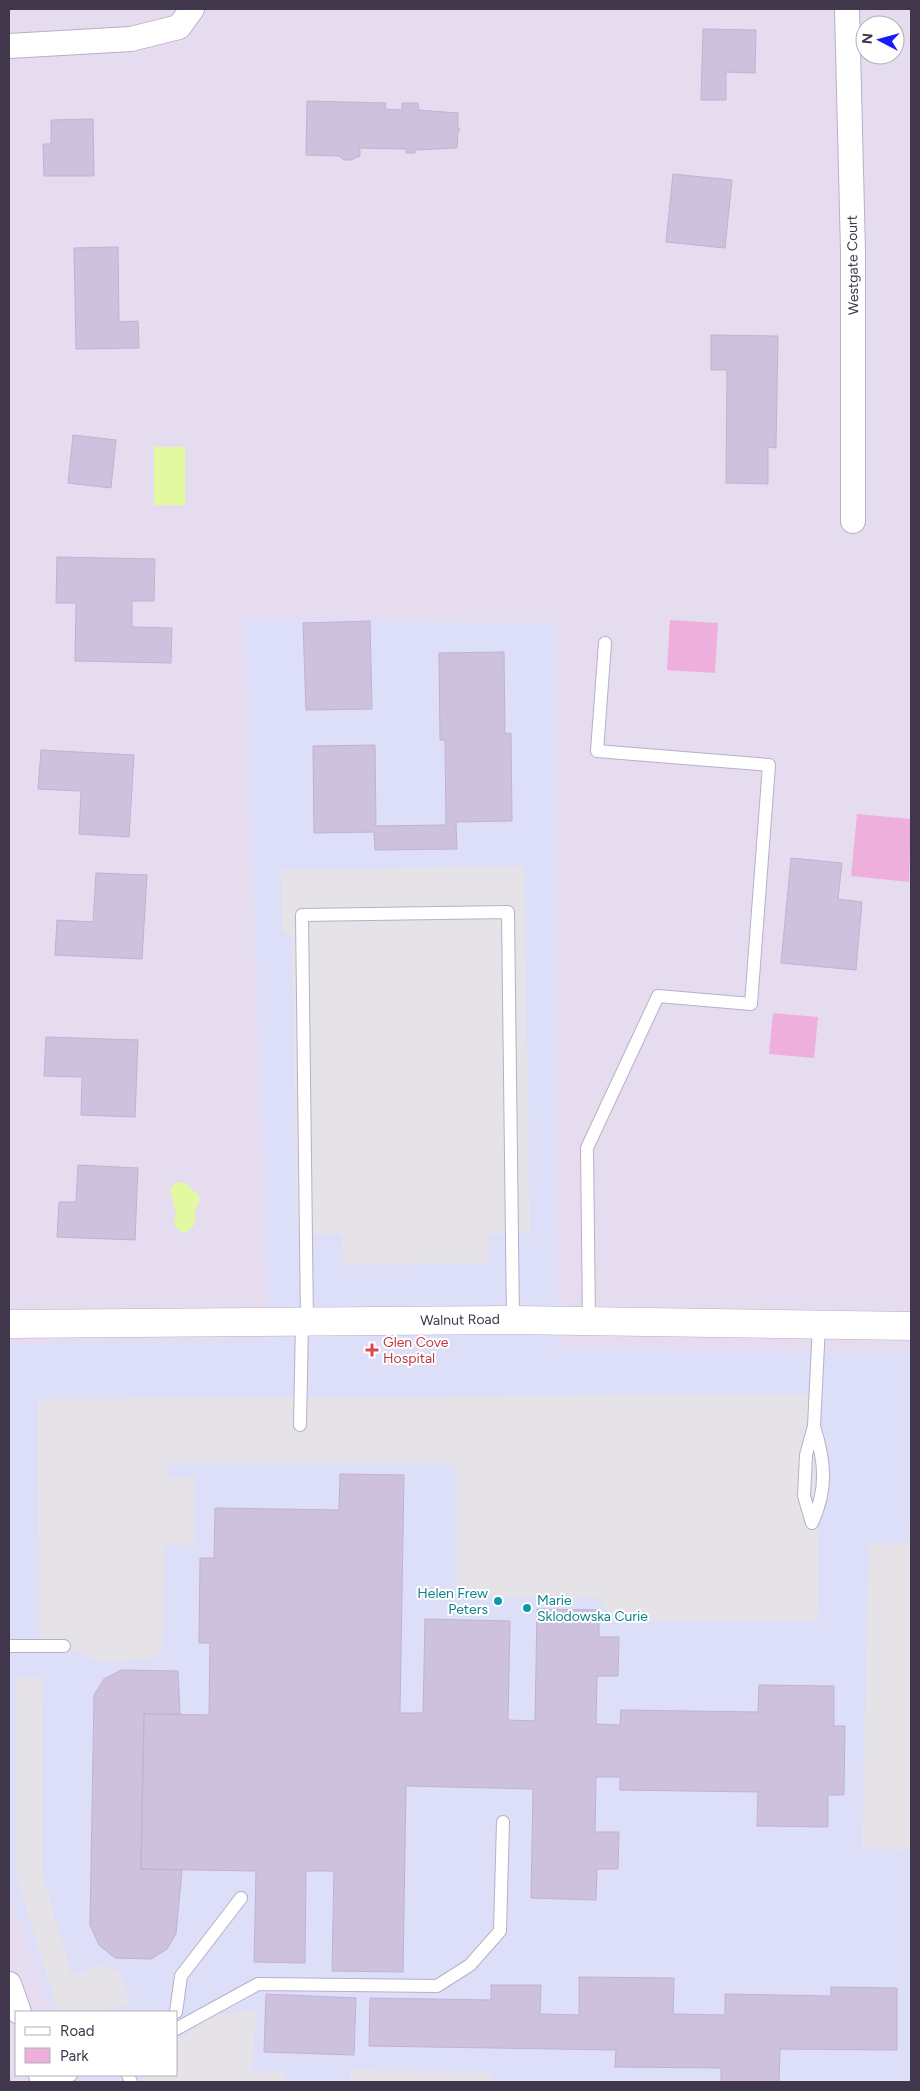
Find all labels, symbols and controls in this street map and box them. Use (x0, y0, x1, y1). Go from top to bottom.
north arrow (855, 15, 905, 65)
text: N (859, 32, 877, 45)
street label: Westgate Court (844, 215, 862, 315)
street label: Walnut Road (420, 1311, 500, 1329)
place label: Glen Cove Hospital (383, 1334, 449, 1367)
marker: Glen Cove Hospital (365, 1343, 379, 1357)
place label: Helen Frew Peters (417, 1585, 488, 1618)
place label: Marie Sklodowska Curie (537, 1592, 648, 1625)
marker: Helen Frew Peters (492, 1595, 504, 1607)
marker: Marie Sklodowska Curie (521, 1602, 533, 1614)
legend (15, 2011, 178, 2076)
text: Road (60, 2022, 95, 2040)
text: Park (60, 2047, 89, 2065)

